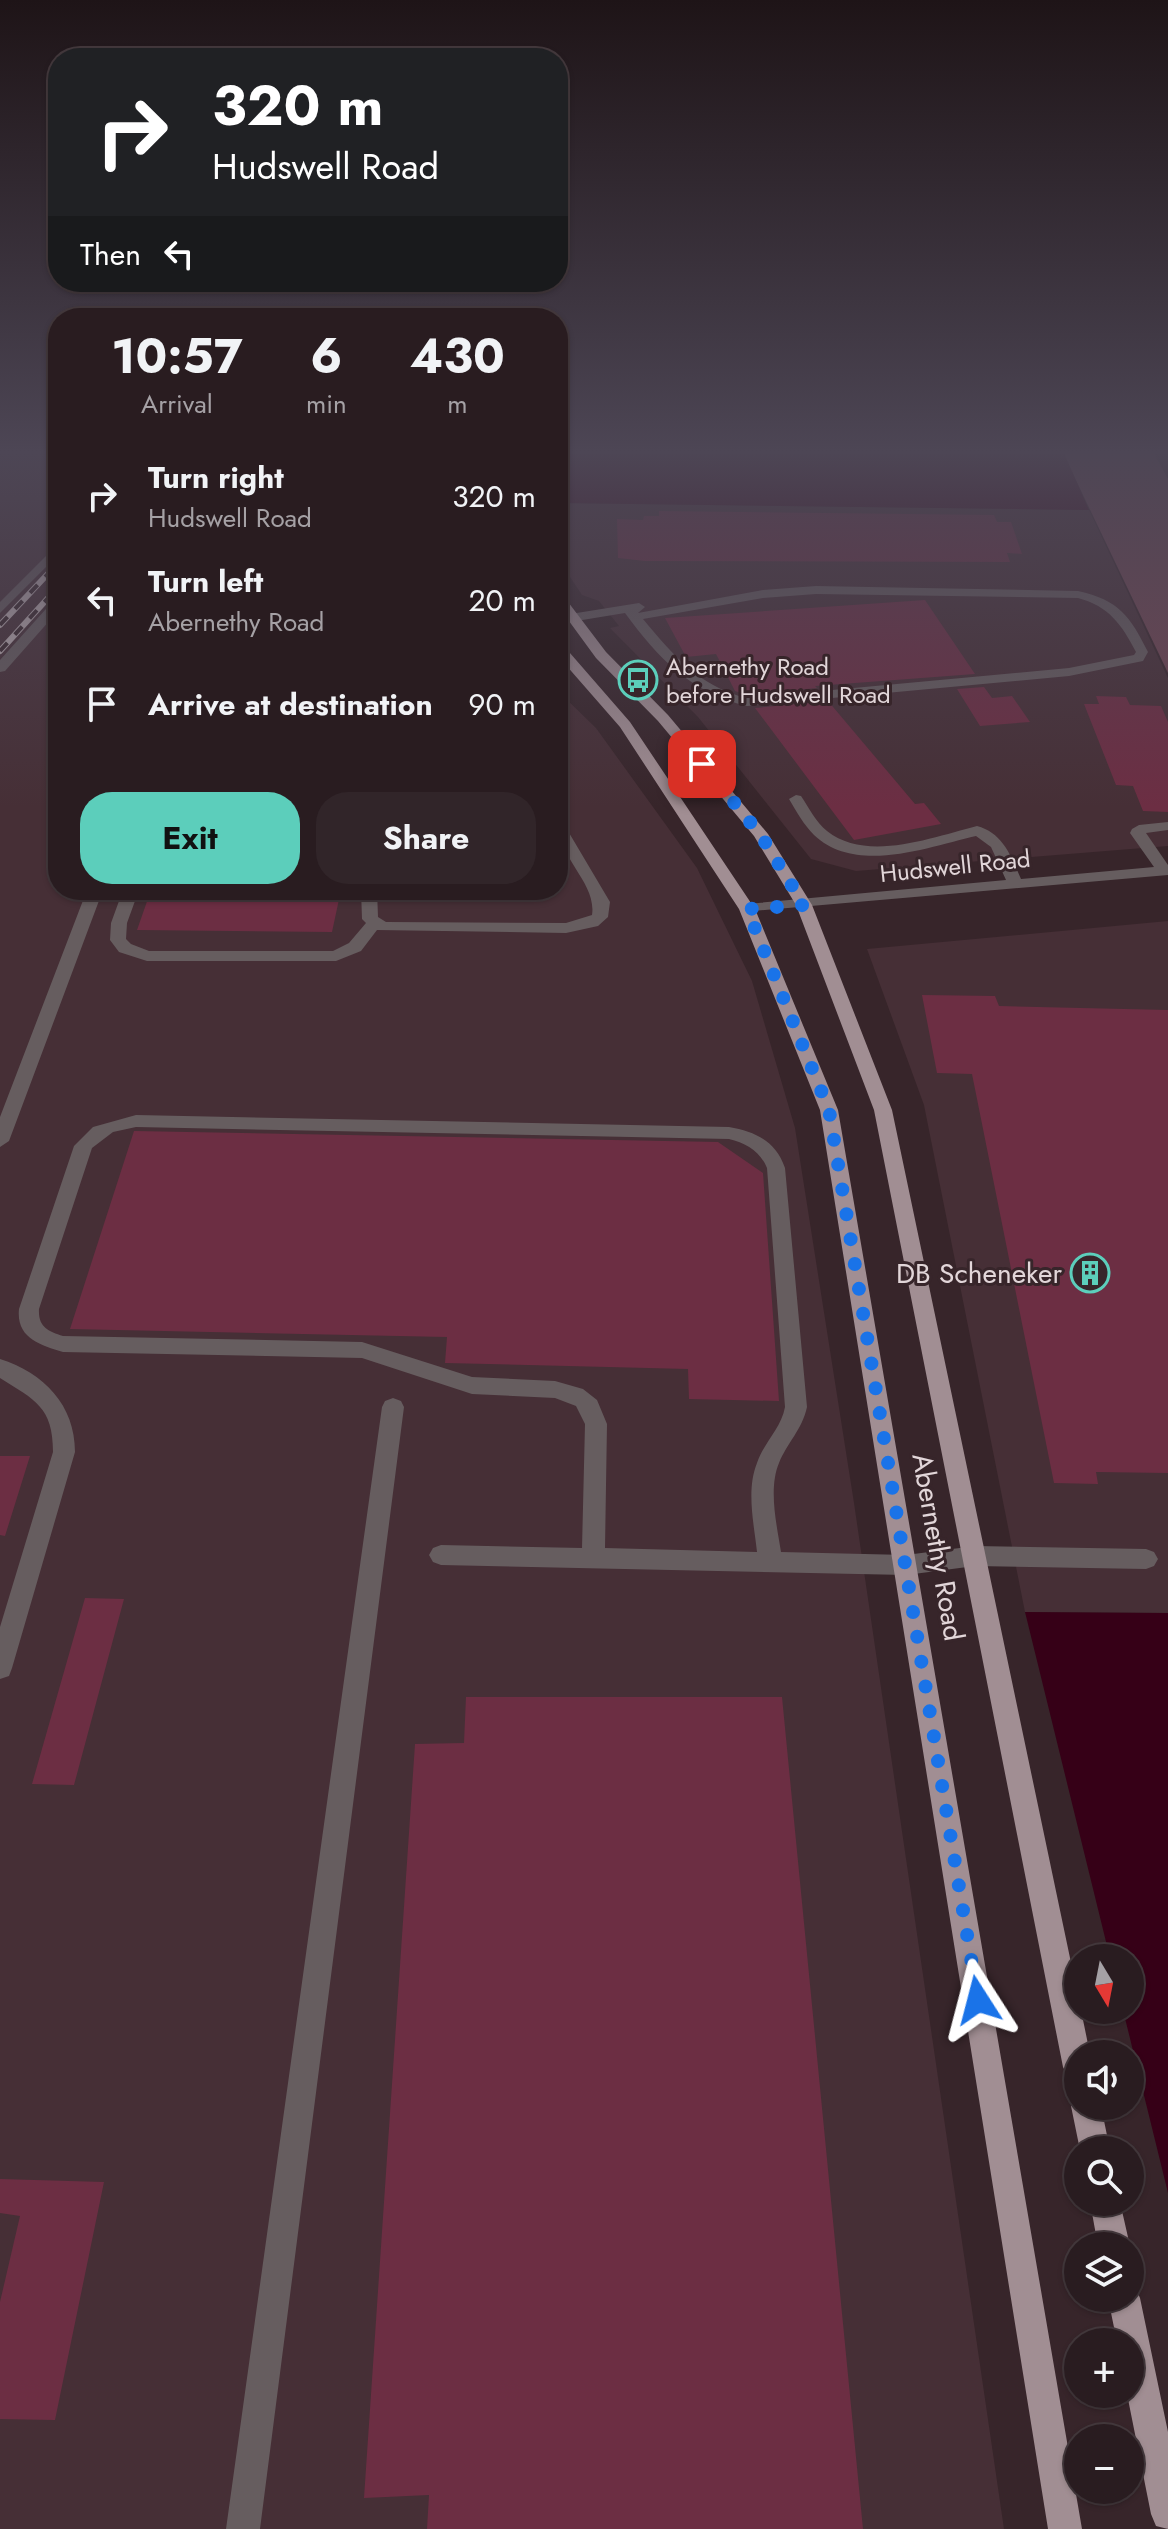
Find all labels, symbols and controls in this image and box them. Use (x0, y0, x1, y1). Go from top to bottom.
text: 320 m (212, 65, 383, 146)
icon: right (80, 80, 184, 184)
text: Hudswell Road (212, 140, 439, 192)
icon: left (157, 232, 201, 276)
text: Then (80, 233, 141, 276)
text: 10:57 (111, 322, 243, 391)
text: 6 (310, 322, 342, 391)
text: 430 (410, 322, 505, 391)
text: Arrival (141, 385, 213, 423)
text: min (306, 385, 347, 423)
text: m (447, 385, 467, 423)
text: Turn right (148, 456, 284, 499)
icon: right (80, 474, 124, 518)
text: 320 m (452, 475, 536, 518)
text: Hudswell Road (148, 499, 312, 537)
text: Turn left (148, 560, 263, 603)
icon: left (80, 578, 124, 622)
text: 20 m (469, 579, 536, 622)
text: Abernethy Road (148, 603, 324, 641)
place label: Abernethy Road before Hudswell Road (666, 649, 891, 712)
bus stop icon: Abernethy Road before Hudswell Road (617, 659, 659, 701)
icon: arrive (80, 682, 124, 726)
text: Arrive at destination (148, 683, 433, 726)
text: 90 m (468, 683, 536, 726)
pin (668, 730, 736, 798)
icon: arrive (680, 742, 724, 786)
button: Exit (80, 792, 300, 884)
button: Share (316, 792, 536, 884)
street label: Hudswell Road (878, 841, 1032, 891)
building icon: DB Scheneker (1069, 1252, 1111, 1294)
place label: DB Scheneker (896, 1253, 1062, 1294)
street label: Abernethy Road (901, 1450, 975, 1644)
north arrow (1064, 1944, 1144, 2024)
map controls (1064, 1944, 1144, 2504)
position arrow (936, 1958, 1020, 2042)
button: sound (1064, 2040, 1144, 2120)
button: search (1064, 2136, 1144, 2216)
button: layers (1064, 2232, 1144, 2312)
button: + (1064, 2328, 1144, 2408)
button: − (1064, 2424, 1144, 2504)

